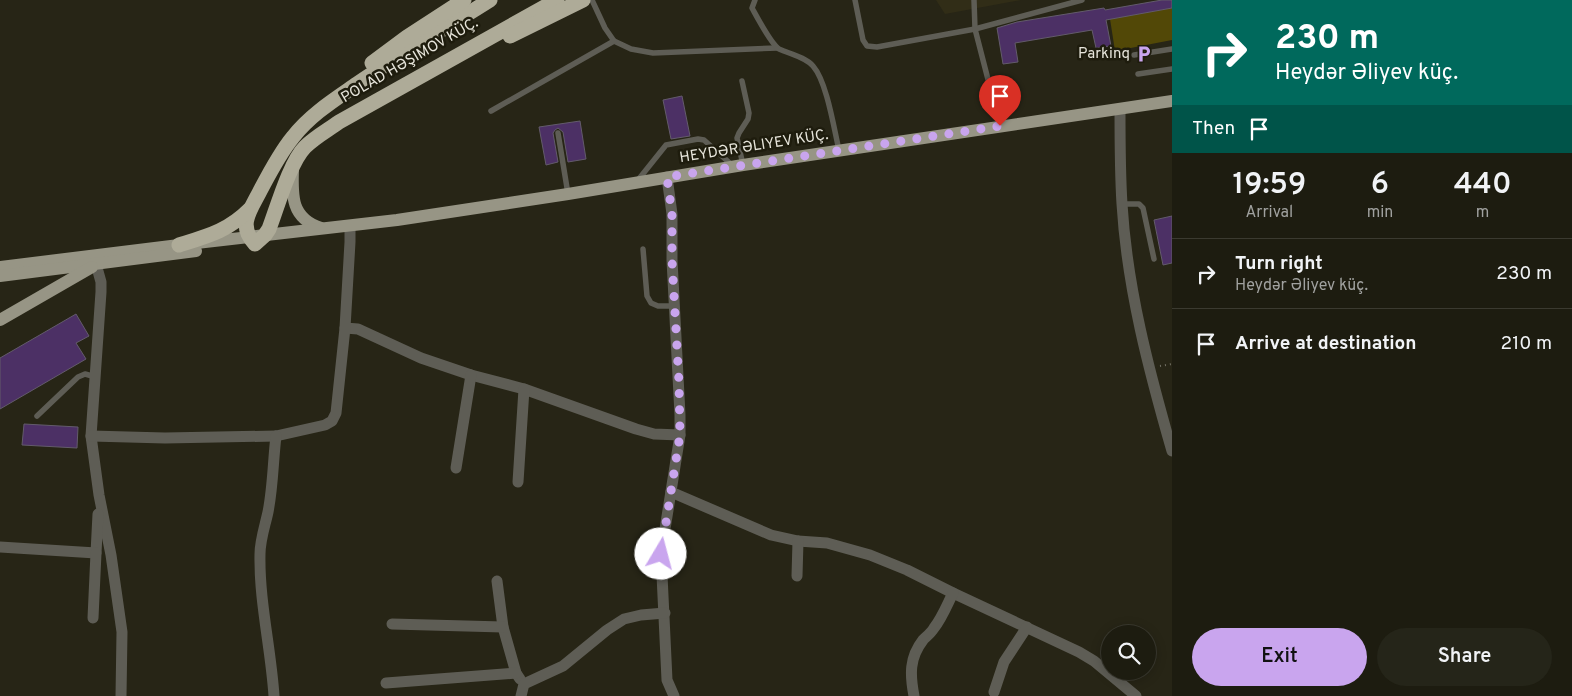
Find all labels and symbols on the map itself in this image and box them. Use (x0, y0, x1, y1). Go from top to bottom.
street label: POLAD HƏŞIMOV KÜÇ. (338, 13, 482, 108)
parking icon: Parkinq (1134, 44, 1154, 64)
place label: Parkinq (1078, 45, 1130, 64)
pin (979, 75, 1021, 126)
street label: HEYDƏR ƏLIYEV KÜÇ. (678, 125, 830, 168)
position arrow (634, 527, 686, 579)

